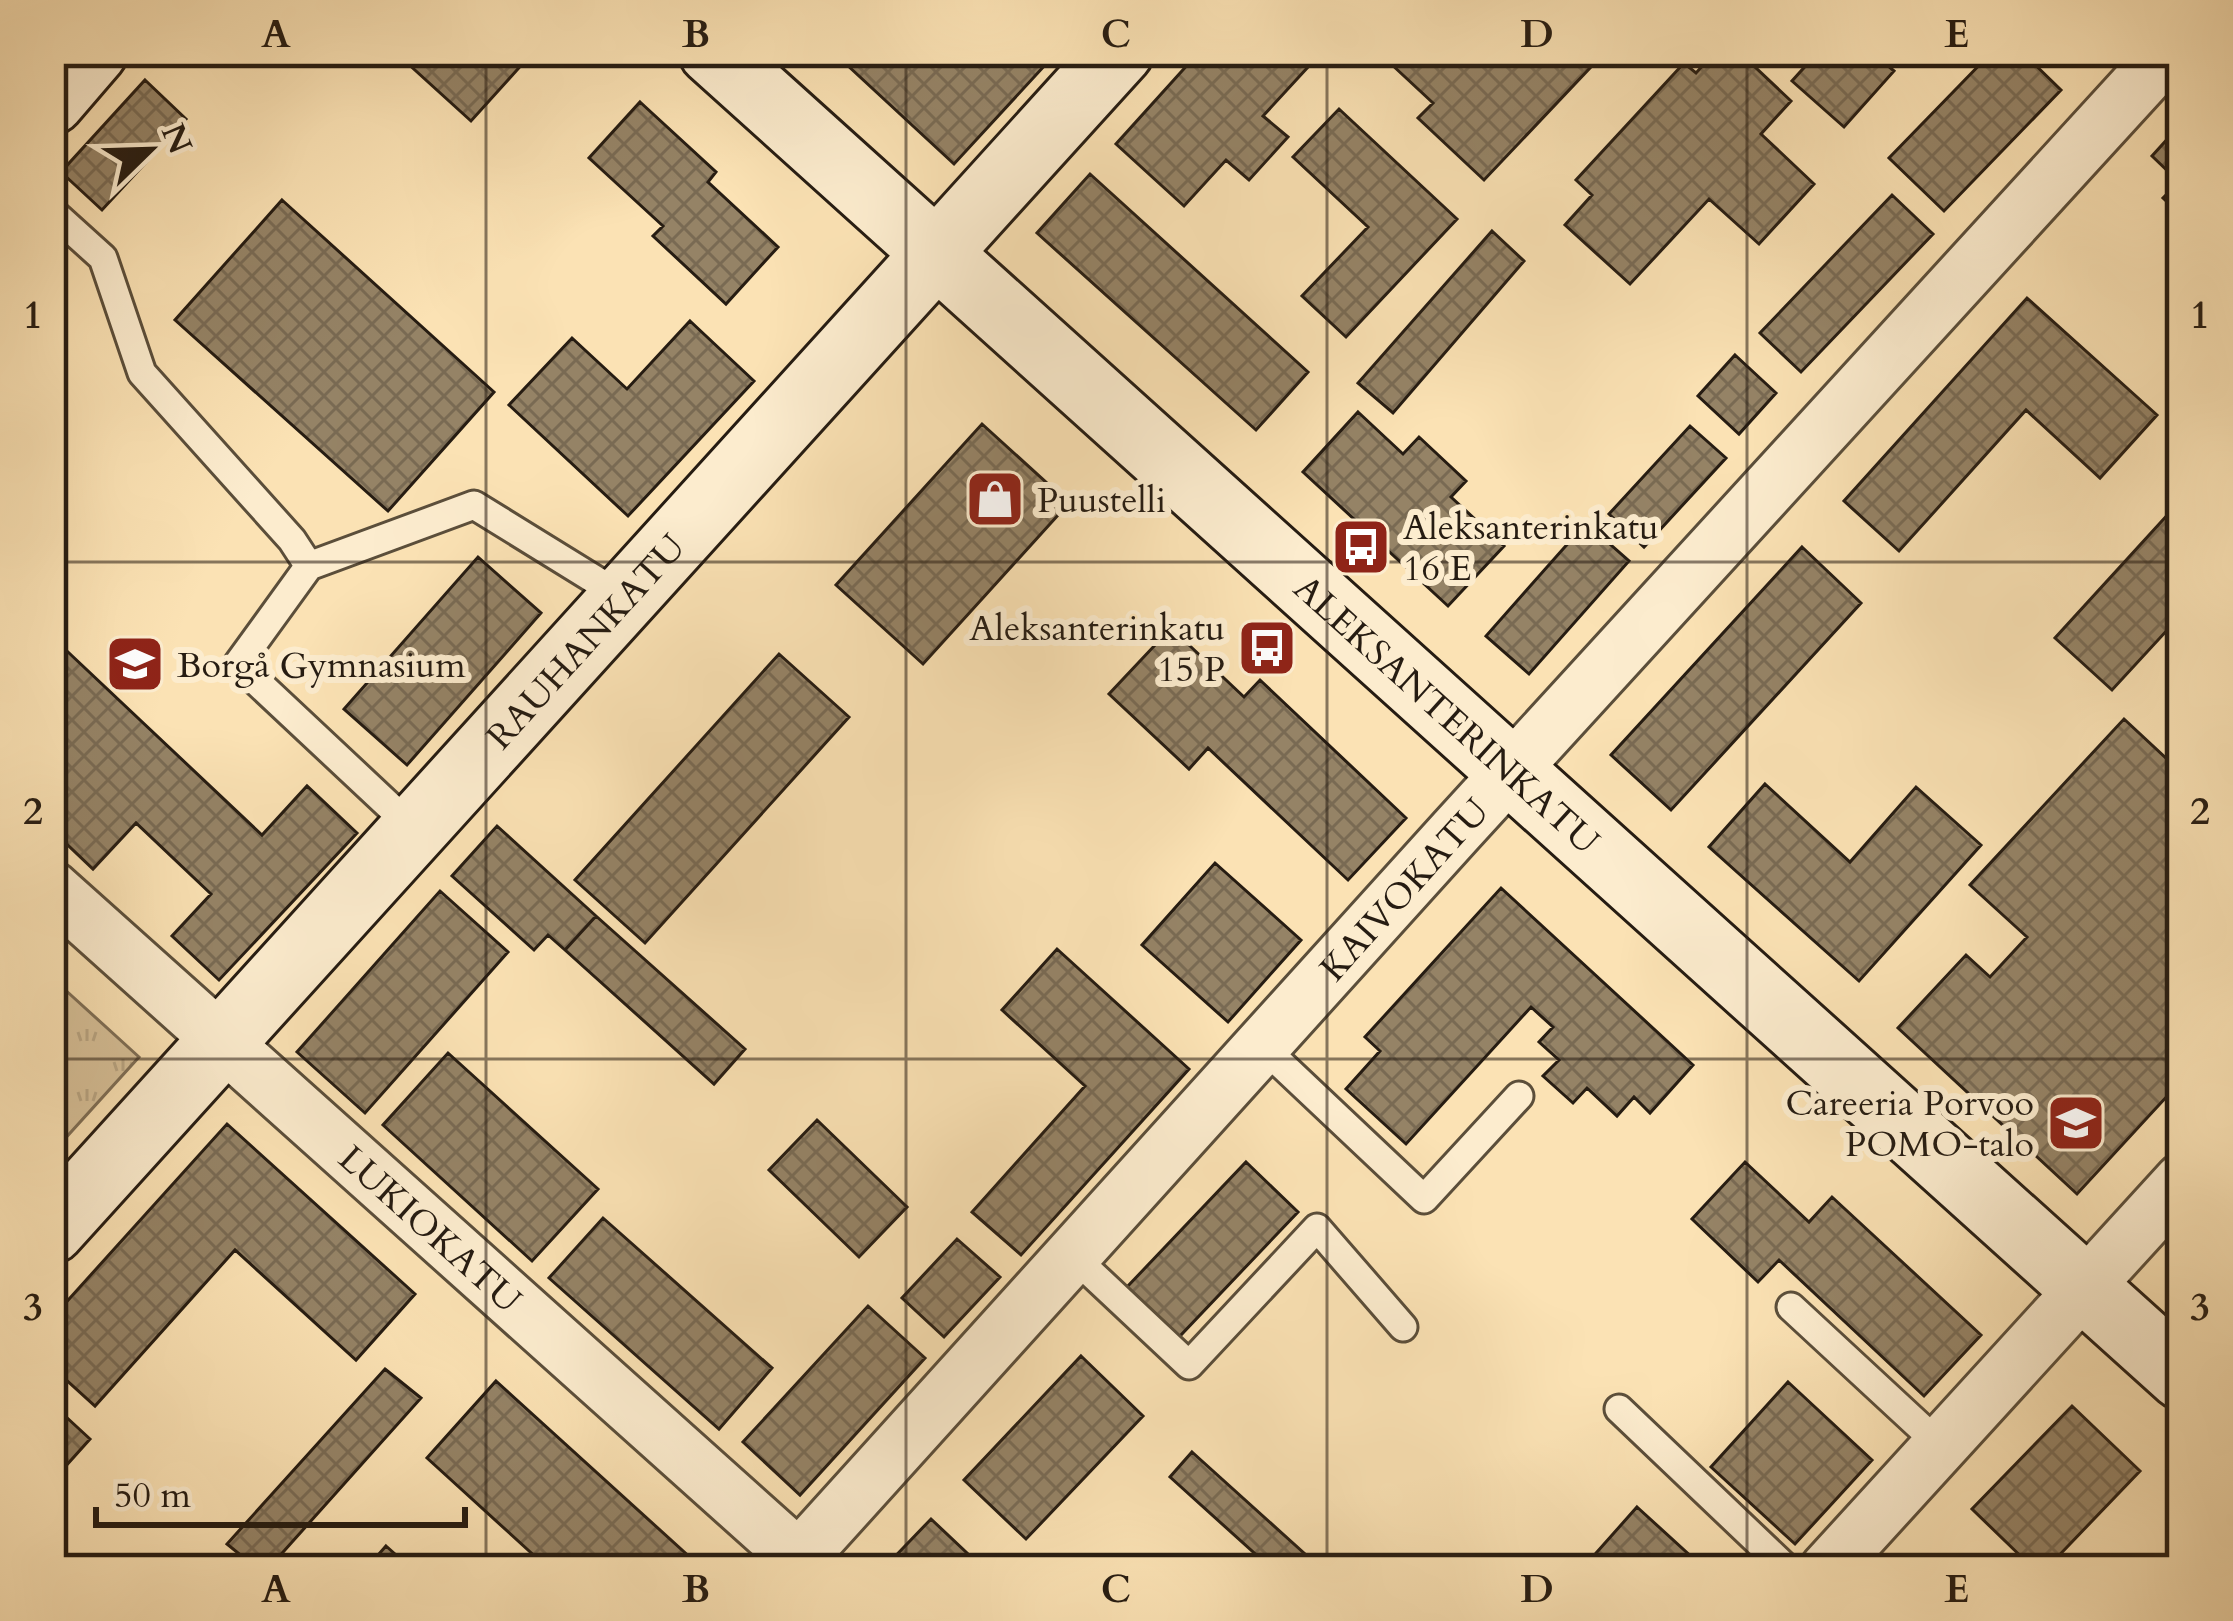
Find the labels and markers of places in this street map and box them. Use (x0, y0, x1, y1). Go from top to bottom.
shop icon: Puustelli (964, 468, 1026, 530)
place label: Puustelli (1037, 476, 1166, 525)
place label: Aleksanterinkatu 16 E (1403, 503, 1659, 593)
bus stop icon: Aleksanterinkatu 16 E (1330, 516, 1392, 578)
place label: Aleksanterinkatu 15 P (969, 604, 1225, 694)
bus stop icon: Aleksanterinkatu 15 P (1236, 617, 1298, 679)
school or university icon: Borgå Gymnasium (104, 633, 166, 695)
place label: Borgå Gymnasium (177, 641, 466, 690)
place label: Careeria Porvoo POMO-talo (1786, 1079, 2034, 1169)
school or university icon: Careeria Porvoo POMO-talo (2045, 1092, 2107, 1154)

